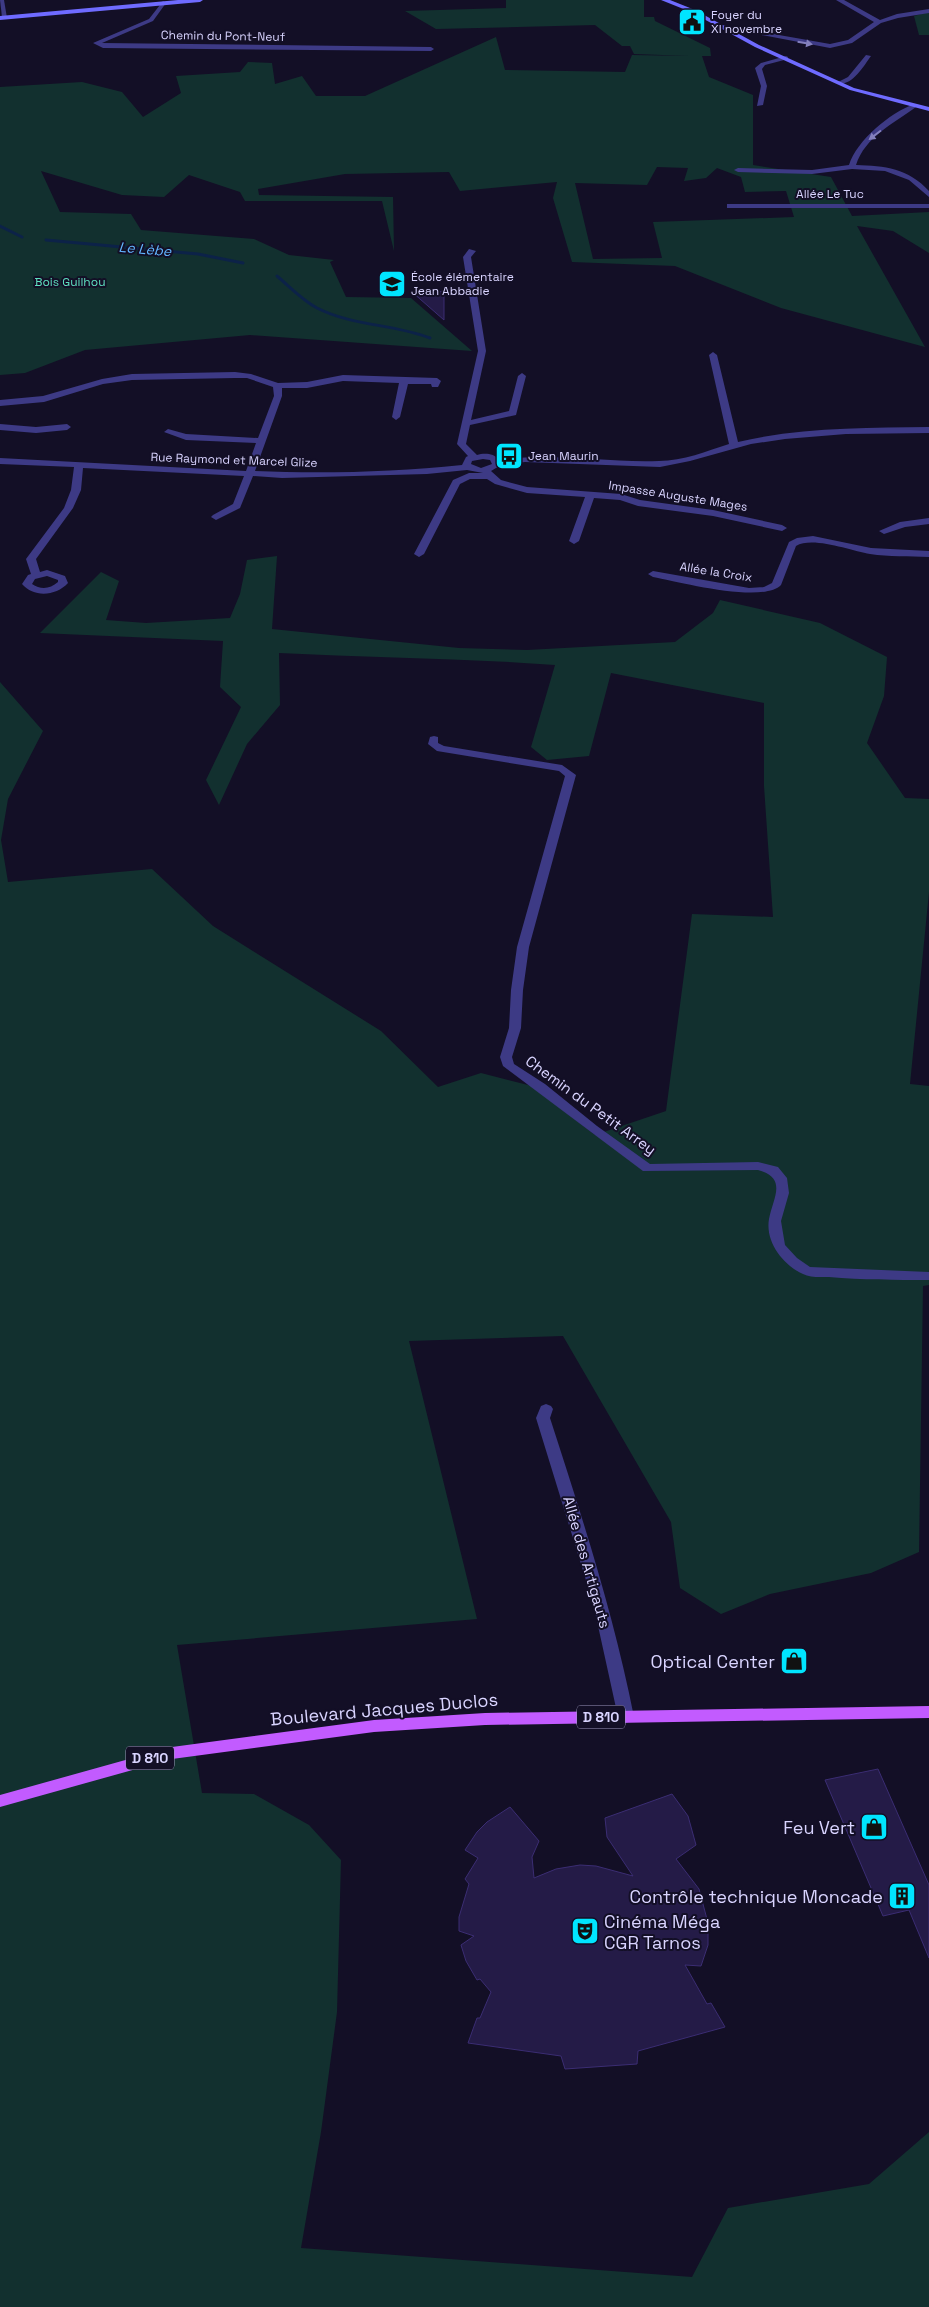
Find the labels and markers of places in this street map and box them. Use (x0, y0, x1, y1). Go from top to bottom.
public building icon: Foyer du XI novembre (677, 7, 707, 37)
place label: Foyer du XI novembre (711, 7, 782, 37)
school or university icon: École élémentaire Jean Abbadie (377, 269, 407, 299)
place label: École élémentaire Jean Abbadie (411, 269, 514, 299)
bus stop icon: Jean Maurin (494, 441, 524, 471)
place label: Jean Maurin (528, 448, 599, 464)
shop icon: Optical Center (779, 1646, 809, 1676)
place label: Optical Center (650, 1650, 775, 1673)
shop icon: Feu Vert (859, 1812, 889, 1842)
place label: Feu Vert (783, 1816, 855, 1839)
building icon: Contrôle technique Moncade (887, 1881, 917, 1911)
place label: Contrôle technique Moncade (629, 1885, 883, 1908)
place label: Cinéma Méga CGR Tarnos (604, 1910, 720, 1954)
theatre icon: Cinéma Méga CGR Tarnos (570, 1916, 600, 1946)

